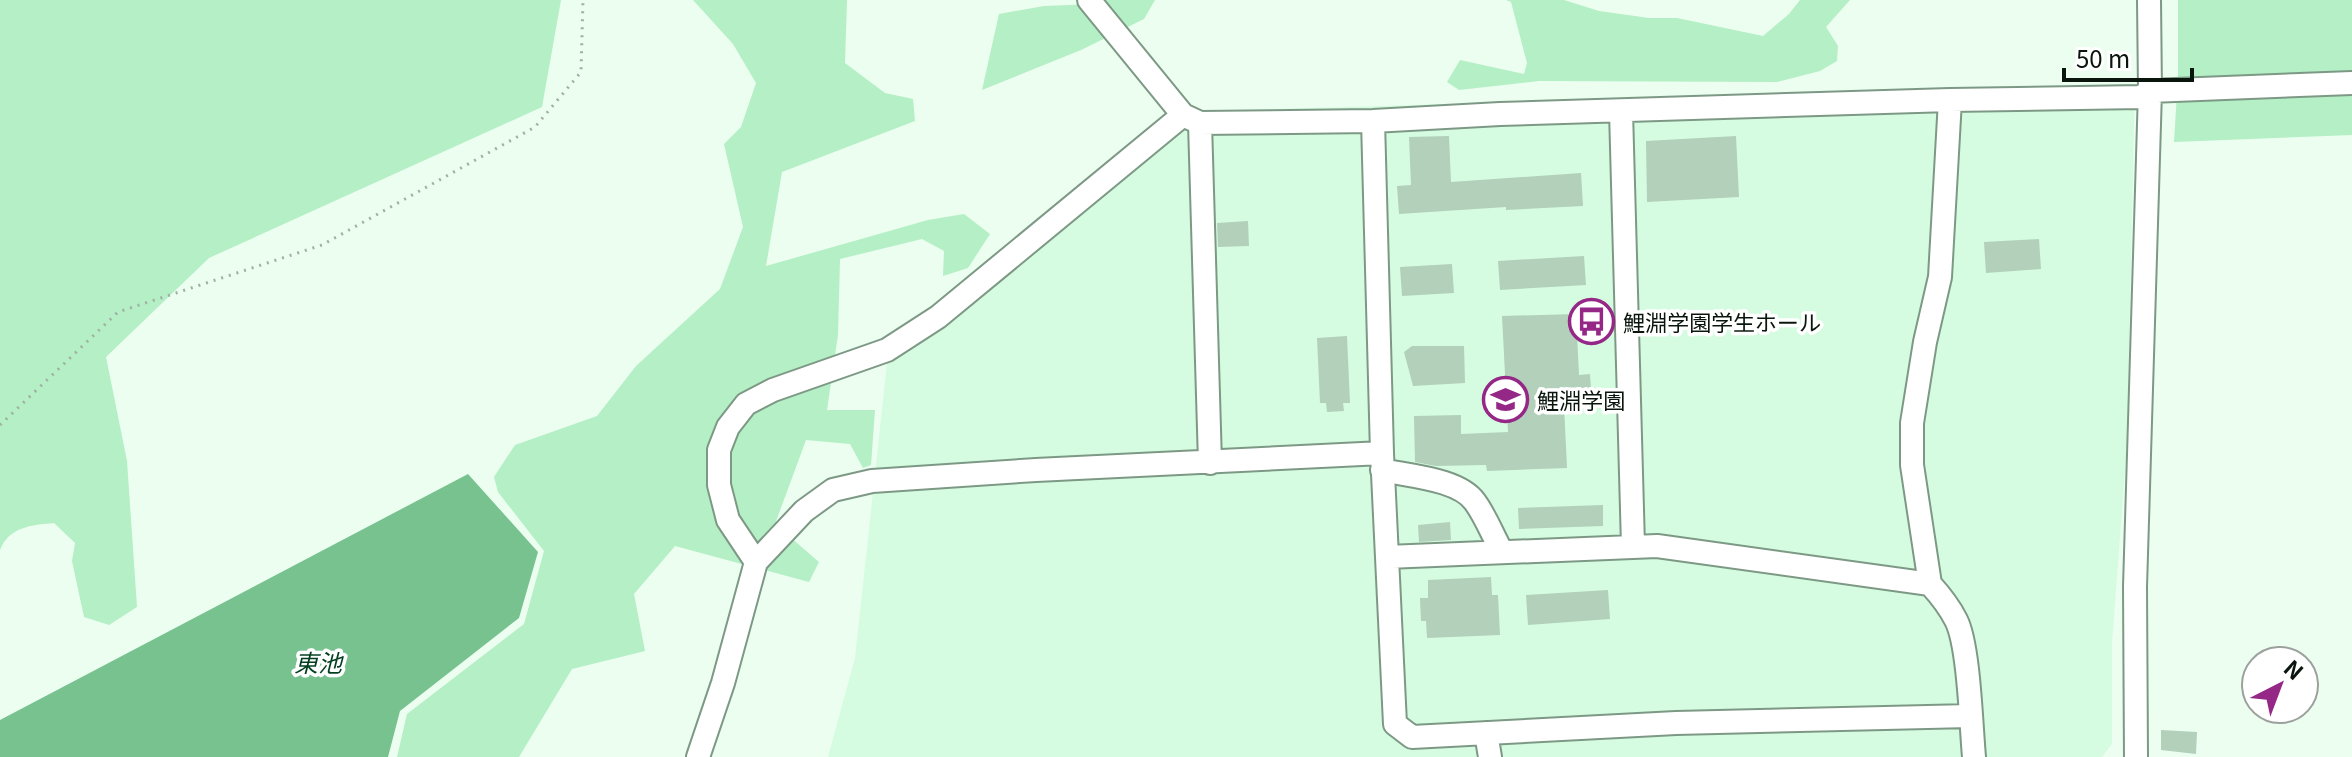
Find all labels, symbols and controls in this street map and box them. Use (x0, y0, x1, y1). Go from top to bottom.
scale bar (2064, 32, 2192, 82)
text: 50 m (2076, 40, 2130, 75)
bus stop icon: 鯉淵学園学生ホール (1568, 297, 1616, 345)
place label: 鯉淵学園学生ホール (1623, 305, 1821, 337)
school or university icon: 鯉淵学園 (1482, 375, 1530, 423)
place label: 鯉淵学園 (1537, 383, 1625, 415)
water label: 東池 (294, 644, 344, 679)
north arrow (2240, 645, 2320, 725)
text: N (2278, 651, 2312, 686)

